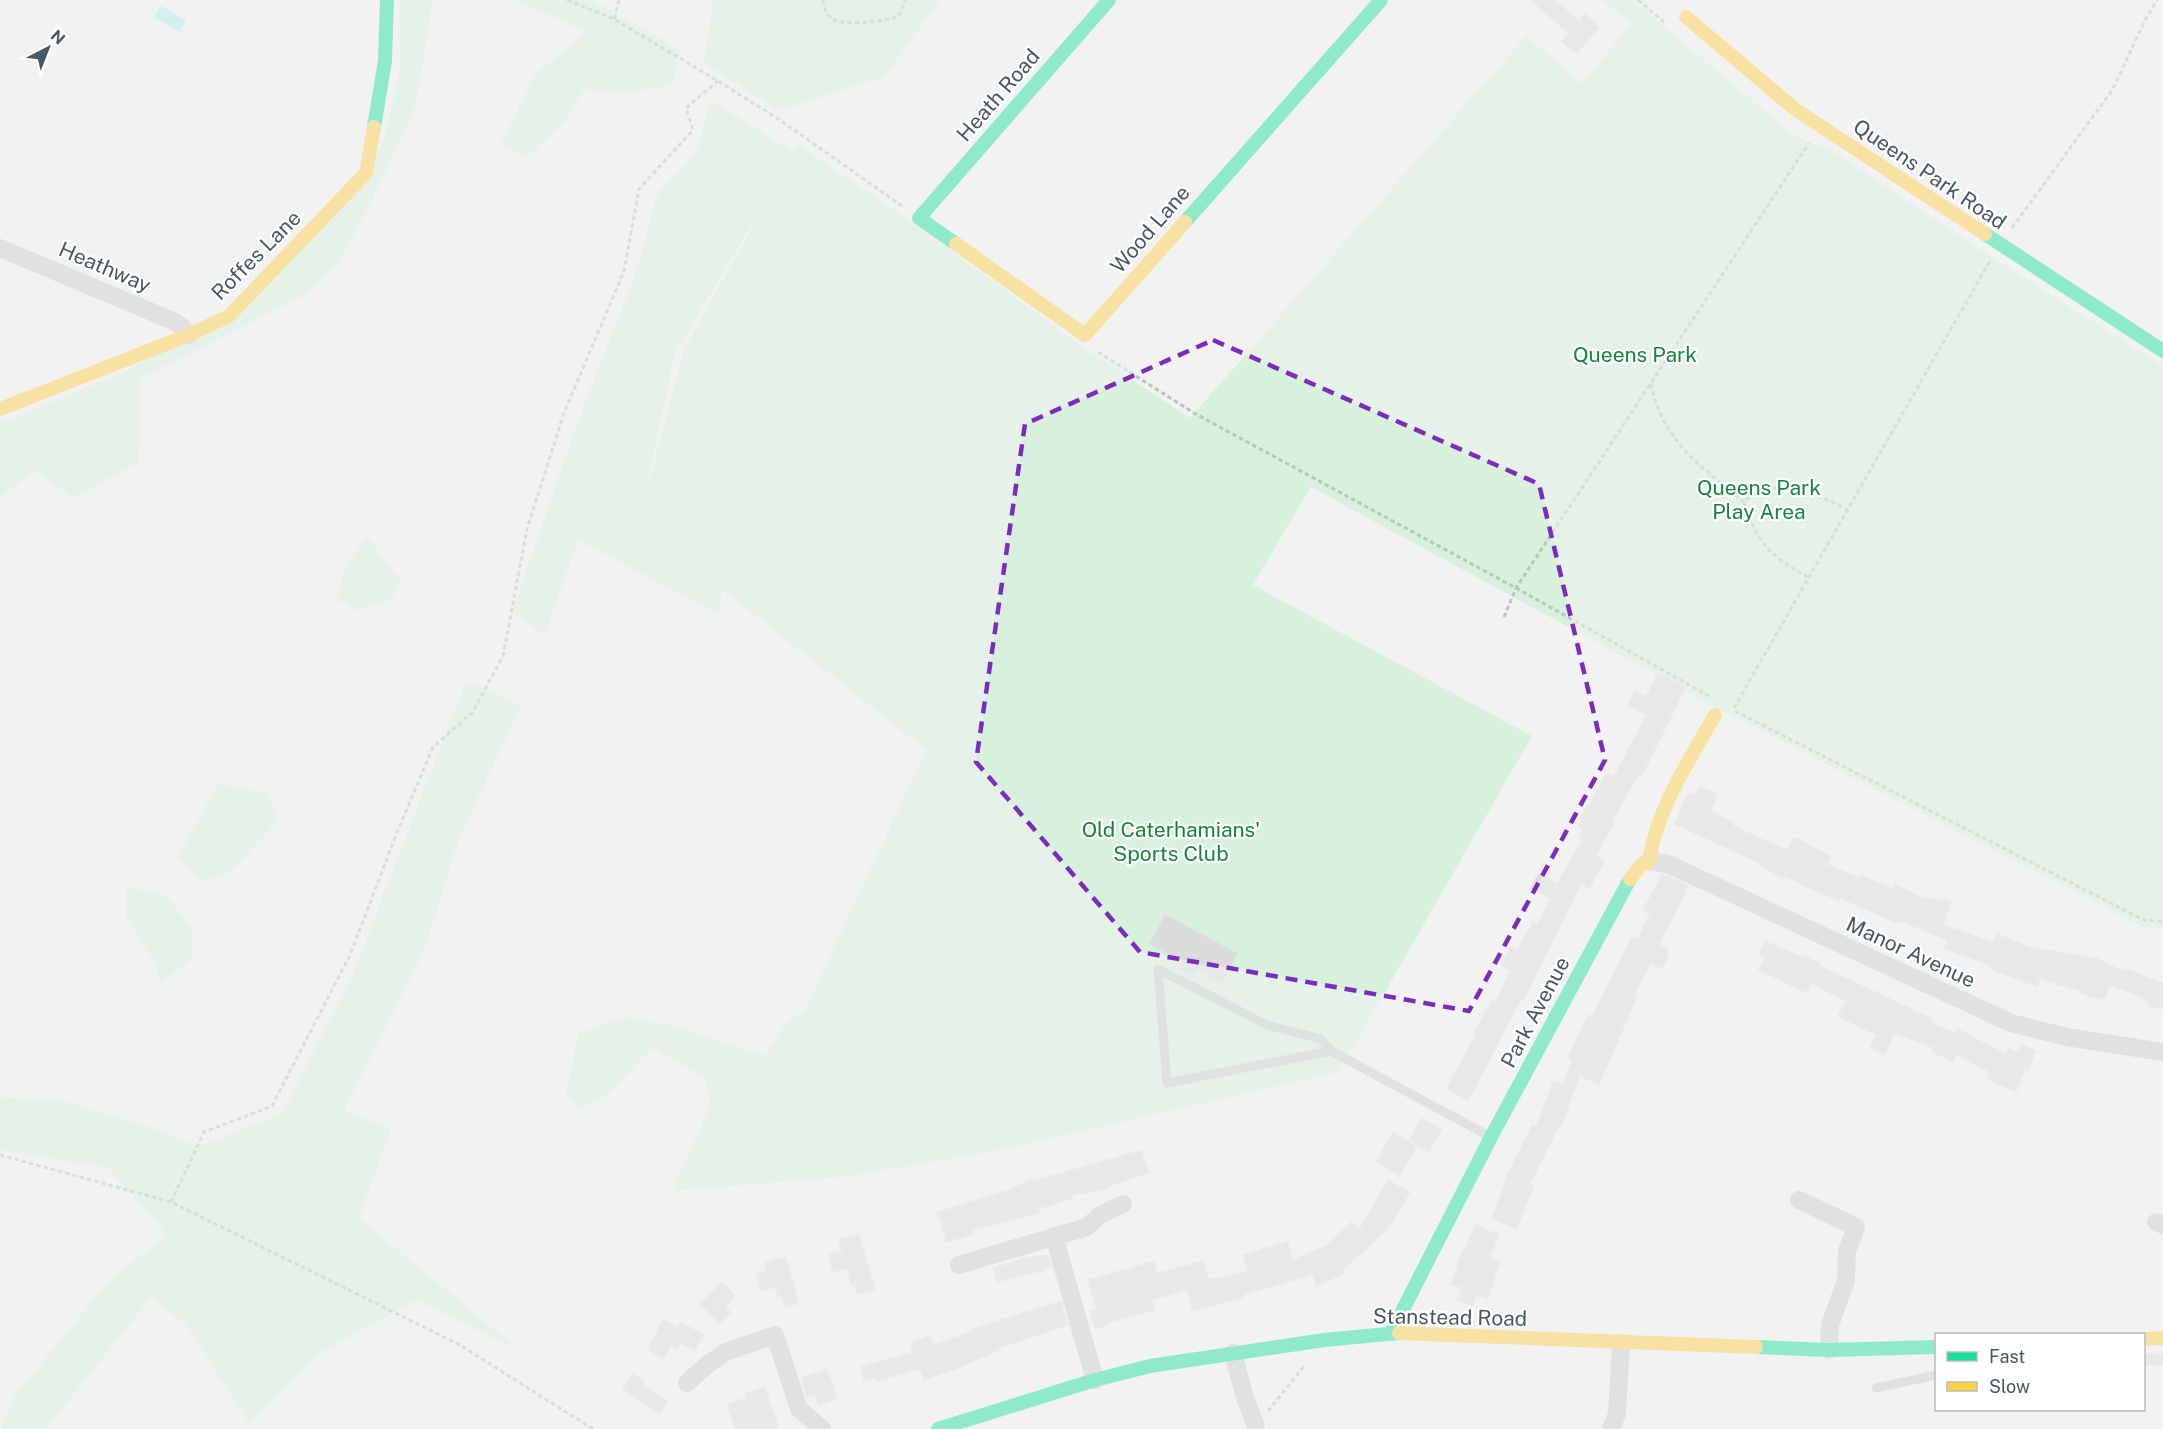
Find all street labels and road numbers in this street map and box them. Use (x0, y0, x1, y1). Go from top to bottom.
street label: Heath Road (951, 44, 1045, 146)
street label: Queens Park Road (1849, 114, 2011, 234)
street label: Wood Lane (1105, 180, 1195, 278)
street label: Roffes Lane (206, 205, 306, 305)
street label: Heathway (55, 236, 155, 298)
street label: Manor Avenue (1842, 911, 1980, 993)
street label: Park Avenue (1495, 952, 1575, 1072)
street label: Stanstead Road (1373, 1303, 1527, 1331)

